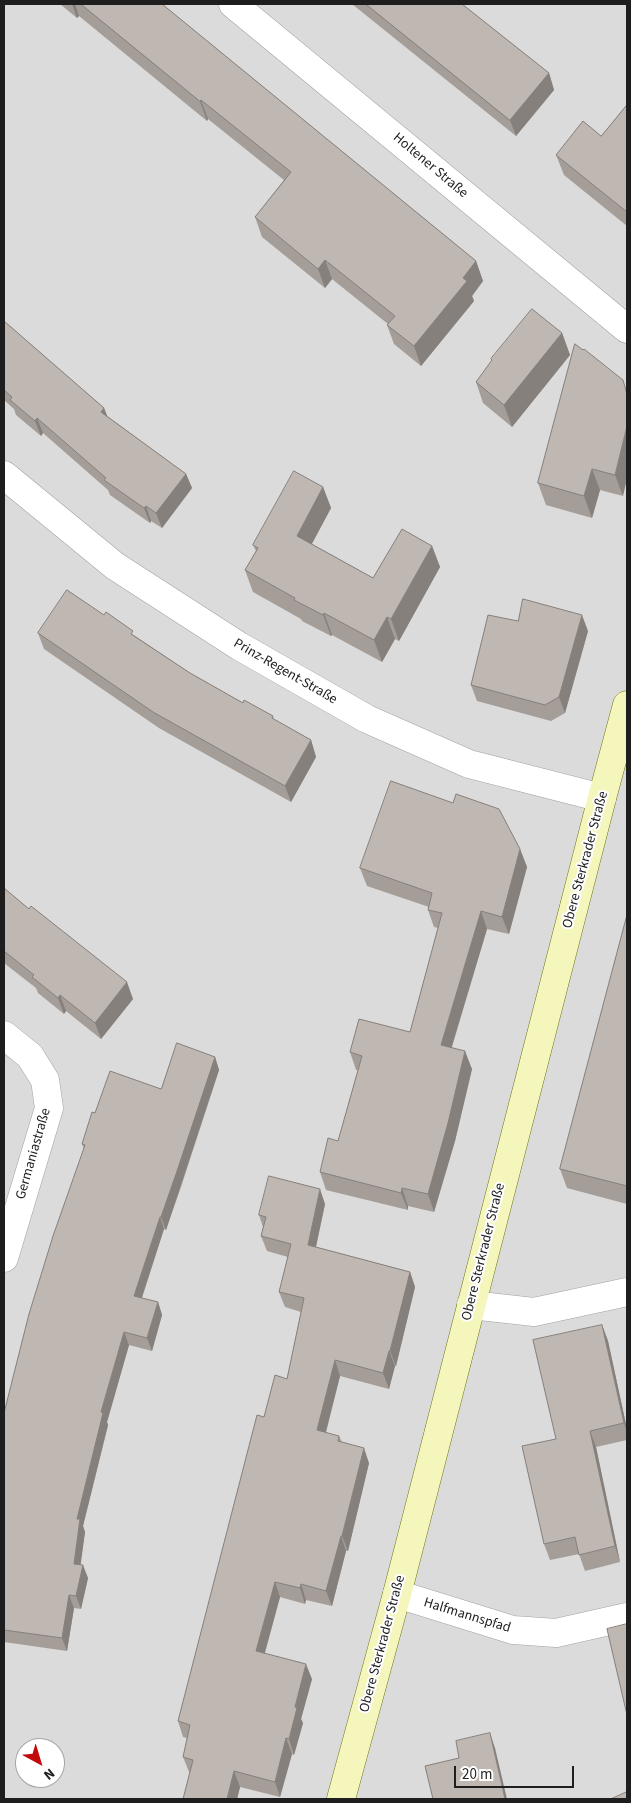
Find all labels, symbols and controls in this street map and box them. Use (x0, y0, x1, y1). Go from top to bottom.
street label: Holtener Straße (389, 130, 471, 202)
street label: Prinz-Regent-Straße (230, 635, 340, 709)
street label: Obere Sterkrader Straße (560, 790, 612, 930)
street label: Germaniastraße (13, 1106, 55, 1202)
street label: Obere Sterkrader Straße (459, 1181, 509, 1323)
street label: Obere Sterkrader Straße (357, 1574, 409, 1714)
street label: Halfmannspfad (421, 1595, 513, 1637)
north arrow (15, 1738, 65, 1788)
scale bar (456, 1756, 576, 1788)
text: N (39, 1763, 59, 1785)
text: 20 m (462, 1764, 492, 1785)

